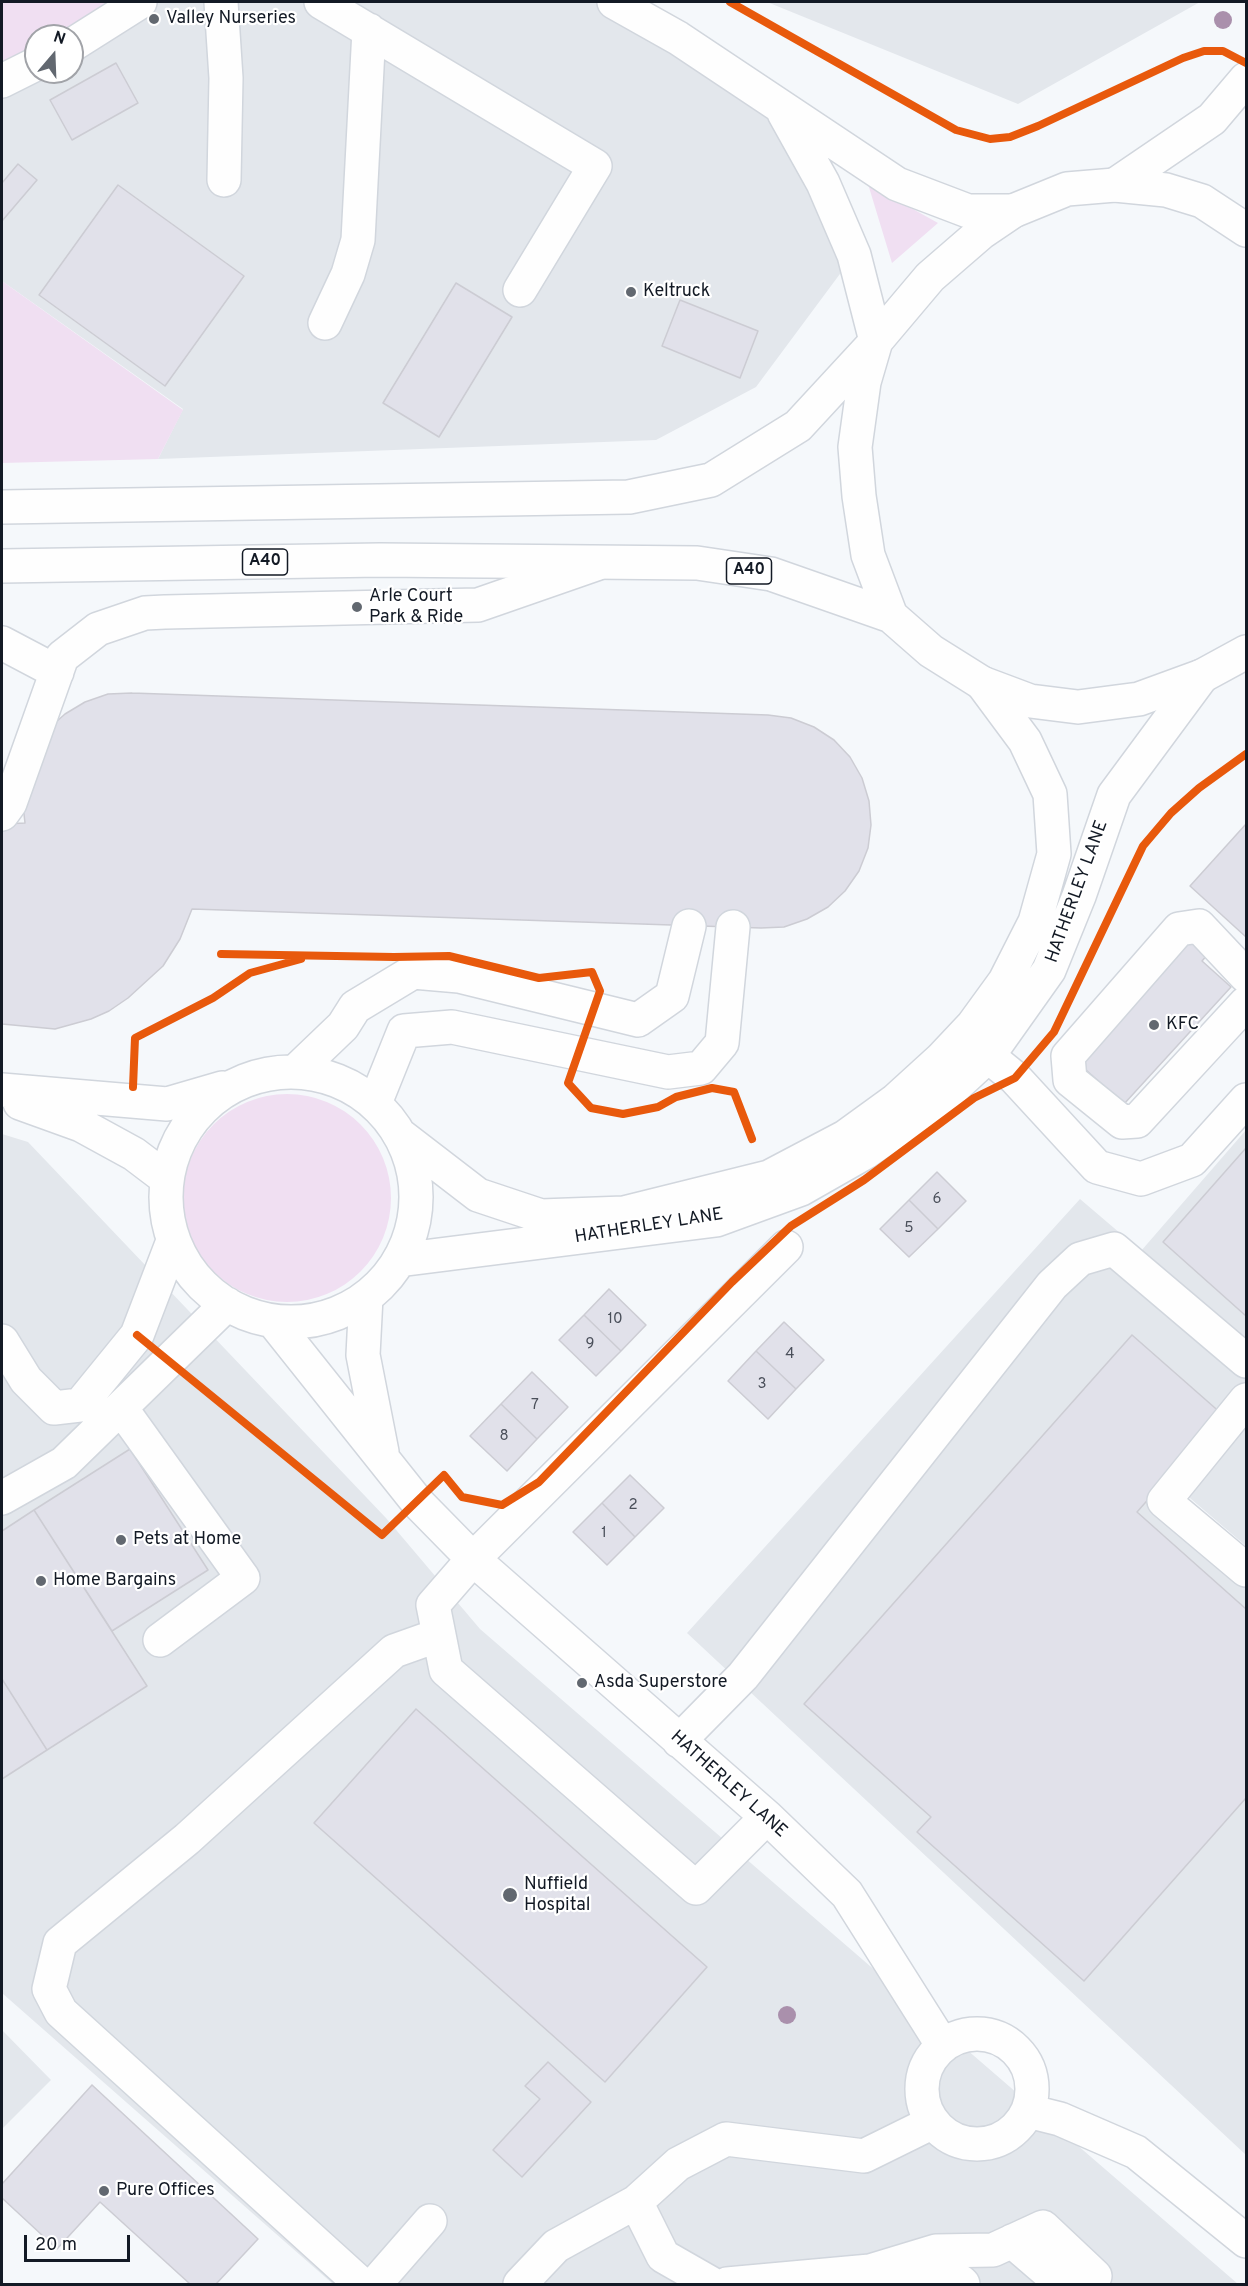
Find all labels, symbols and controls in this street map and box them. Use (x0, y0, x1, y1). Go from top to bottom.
place label: Valley Nurseries (166, 8, 296, 30)
marker: Valley Nurseries (147, 12, 161, 26)
north arrow (24, 24, 84, 84)
text: N (51, 28, 68, 50)
place label: Keltruck (643, 281, 710, 303)
marker: Keltruck (624, 285, 638, 299)
road number: A40 (242, 549, 288, 575)
road number: A40 (726, 558, 771, 584)
place label: Arle Court Park & Ride (369, 586, 463, 628)
marker: Arle Court Park & Ride (350, 600, 364, 614)
street label: HATHERLEY LANE (1042, 818, 1114, 966)
place label: KFC (1166, 1014, 1199, 1036)
marker: KFC (1147, 1018, 1161, 1032)
house number: 6 (933, 1191, 941, 1209)
street label: HATHERLEY LANE (573, 1205, 725, 1249)
house number: 5 (904, 1220, 914, 1238)
house number: 10 (607, 1311, 623, 1329)
house number: 9 (586, 1336, 594, 1354)
house number: 4 (785, 1346, 795, 1364)
house number: 3 (757, 1376, 767, 1394)
house number: 7 (531, 1397, 539, 1415)
house number: 8 (499, 1428, 509, 1446)
house number: 2 (628, 1497, 638, 1515)
house number: 1 (601, 1525, 607, 1543)
place label: Pets at Home (133, 1529, 241, 1551)
marker: Pets at Home (114, 1533, 128, 1547)
place label: Home Bargains (53, 1570, 176, 1592)
marker: Home Bargains (34, 1574, 48, 1588)
place label: Asda Superstore (594, 1672, 727, 1694)
marker: Asda Superstore (575, 1676, 589, 1690)
street label: HATHERLEY LANE (665, 1727, 791, 1843)
place label: Nuffield Hospital (524, 1874, 590, 1916)
marker: Nuffield Hospital (501, 1886, 519, 1904)
place label: Pure Offices (116, 2180, 215, 2202)
marker: Pure Offices (97, 2184, 111, 2198)
scale bar (27, 2223, 134, 2261)
text: 20 m (35, 2234, 77, 2257)

